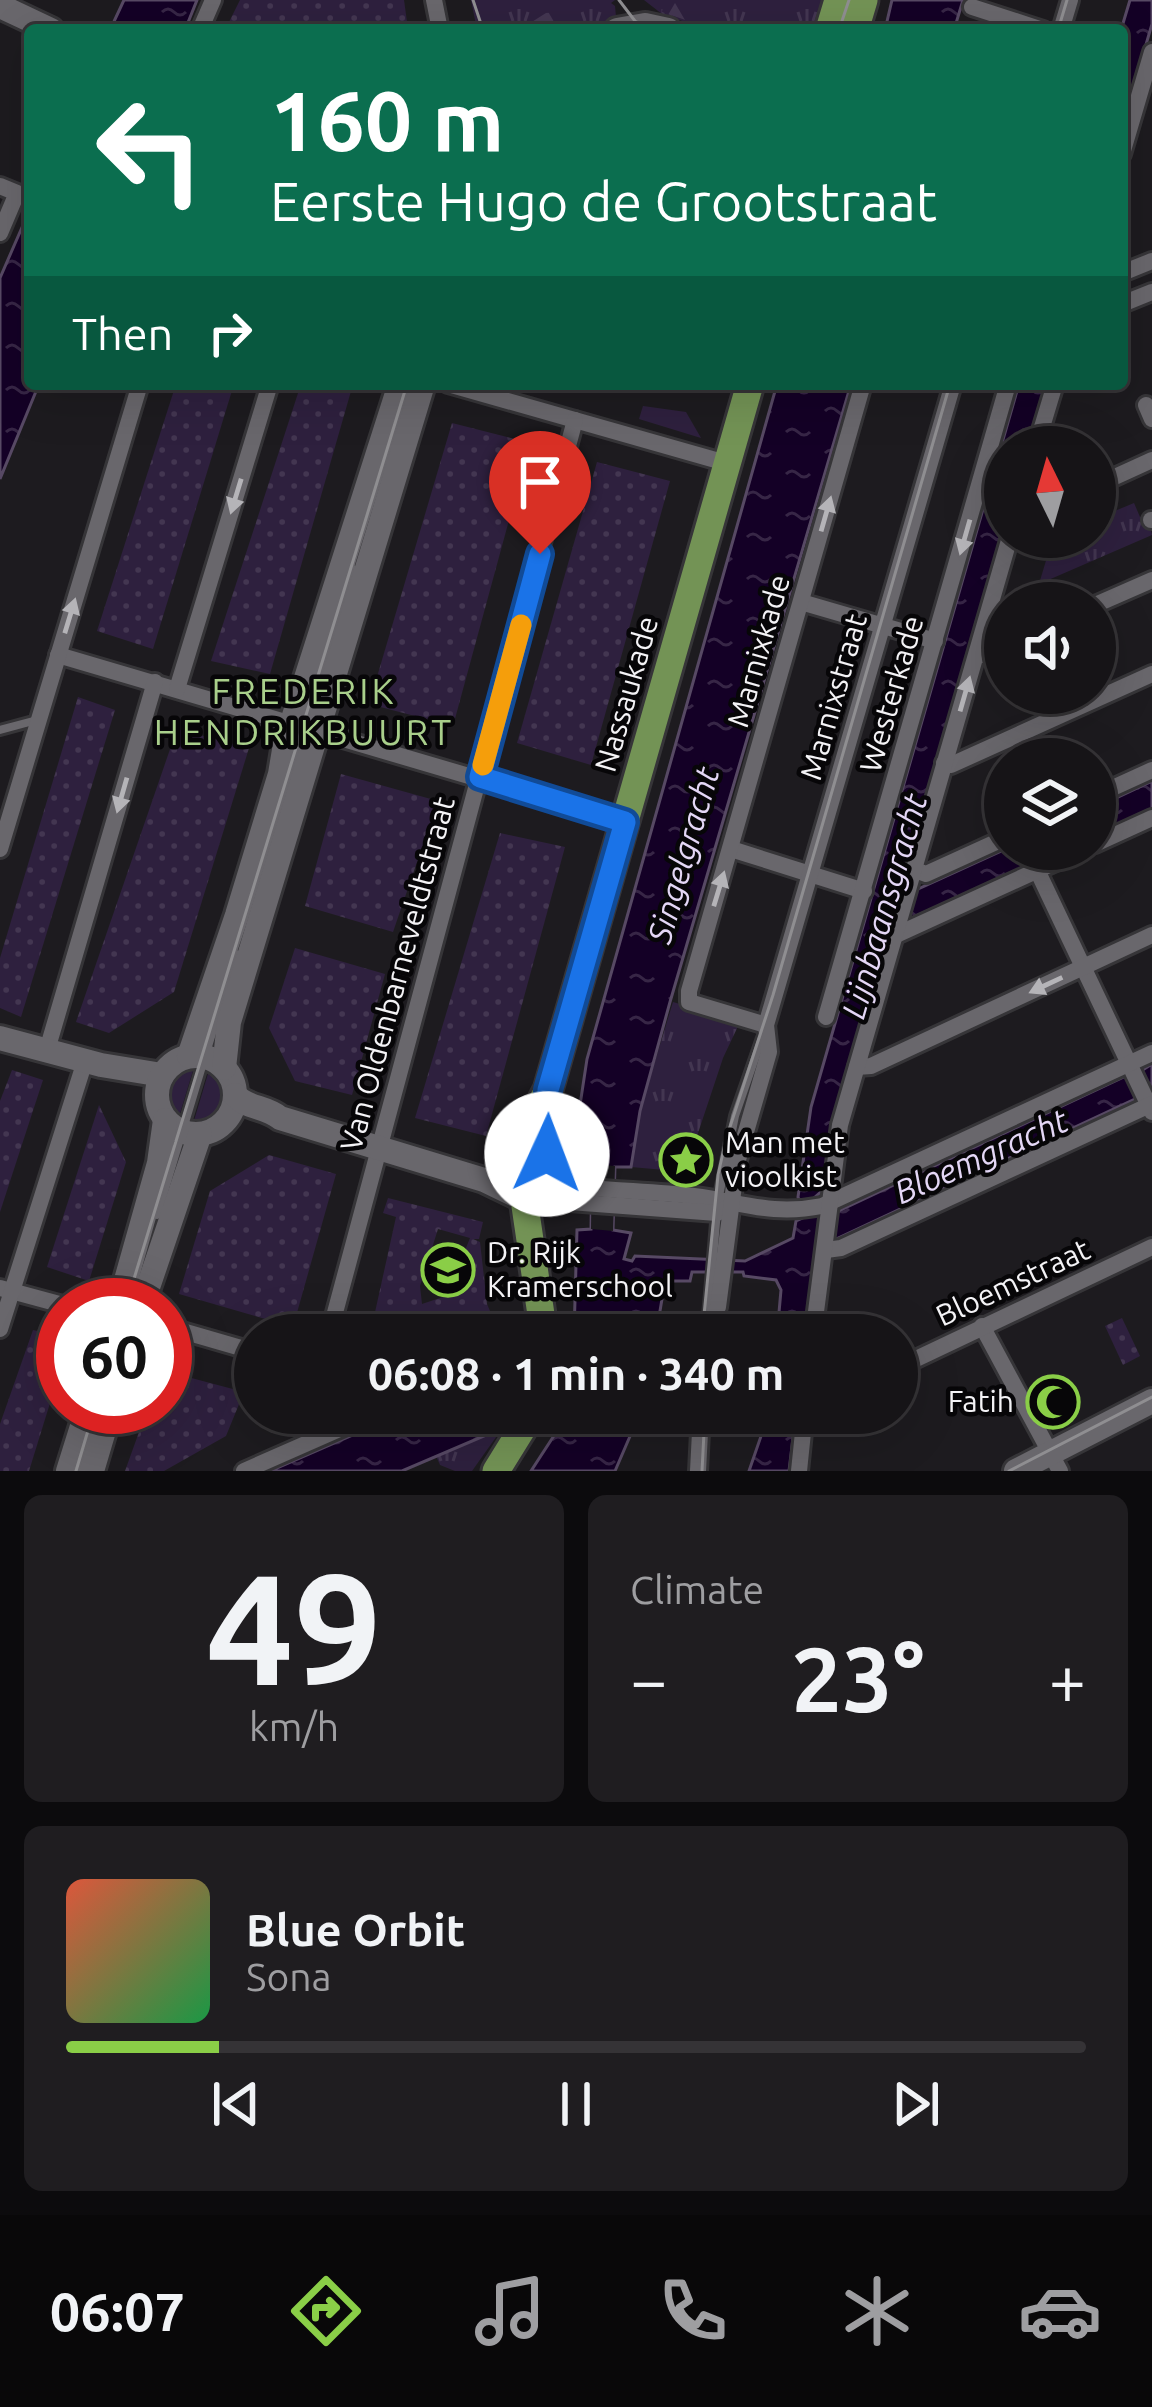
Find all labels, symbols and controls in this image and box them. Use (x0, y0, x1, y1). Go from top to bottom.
icon: left (72, 72, 228, 228)
text: 160 m (270, 73, 504, 167)
text: Eerste Hugo de Grootstraat (270, 171, 937, 231)
icon: right (197, 300, 263, 366)
text: Then (72, 308, 173, 359)
north arrow (984, 426, 1116, 558)
map controls (984, 426, 1116, 870)
pin (489, 431, 591, 554)
icon: arrive (507, 449, 573, 515)
one-way arrow (225, 478, 244, 515)
one-way arrow (818, 495, 836, 532)
one-way arrow (954, 519, 973, 556)
street label: Marnixkade (720, 571, 796, 731)
button: sound (984, 582, 1116, 714)
one-way arrow (62, 597, 80, 634)
street label: Marnixstraat (793, 610, 873, 784)
street label: Nassaukade (588, 612, 664, 775)
street label: Westerkade (852, 612, 930, 776)
district label: FREDERIK HENDRIKBUURT (154, 670, 454, 752)
one-way arrow (957, 675, 975, 712)
button: layers (984, 738, 1116, 870)
water label: Singelgracht (639, 762, 726, 948)
one-way arrow (112, 777, 130, 813)
water label: Lijnbaansgracht (834, 788, 934, 1022)
street label: Van Oldenbarneveldtstraat (333, 793, 461, 1155)
one-way arrow (711, 870, 729, 907)
one-way arrow (1028, 975, 1063, 995)
position arrow (484, 1091, 610, 1217)
water label: Bloemgracht (888, 1100, 1074, 1210)
place label: Man met vioolkist (725, 1125, 845, 1193)
place icon: Man met vioolkist (658, 1132, 714, 1188)
street label: Bloemstraat (930, 1232, 1095, 1333)
place label: Dr. Rijk Kramerschool (487, 1235, 673, 1303)
school or university icon: Dr. Rijk Kramerschool (420, 1242, 476, 1298)
speed limit sign: 60 (36, 1278, 192, 1434)
text: 06:08 · 1 min · 340 m (368, 1348, 784, 1399)
mosque icon: Fatih (1025, 1374, 1081, 1430)
place label: Fatih (948, 1384, 1014, 1418)
text: 49 (206, 1540, 382, 1714)
text: Climate (630, 1568, 764, 1611)
text: 23° (791, 1628, 925, 1729)
text: − (630, 1642, 667, 1716)
text: + (1049, 1642, 1086, 1716)
text: km/h (249, 1705, 339, 1748)
text: Blue Orbit (246, 1904, 465, 1955)
text: Sona (246, 1955, 332, 1998)
icon: previous (203, 2071, 269, 2137)
icon: pause (543, 2071, 609, 2137)
icon: next (883, 2071, 949, 2137)
icon: directions (284, 2269, 368, 2353)
icon: music (468, 2269, 552, 2353)
icon: phone (651, 2269, 735, 2353)
icon: climate (835, 2269, 919, 2353)
icon: car (1018, 2269, 1102, 2353)
text: 06:07 (50, 2281, 185, 2341)

